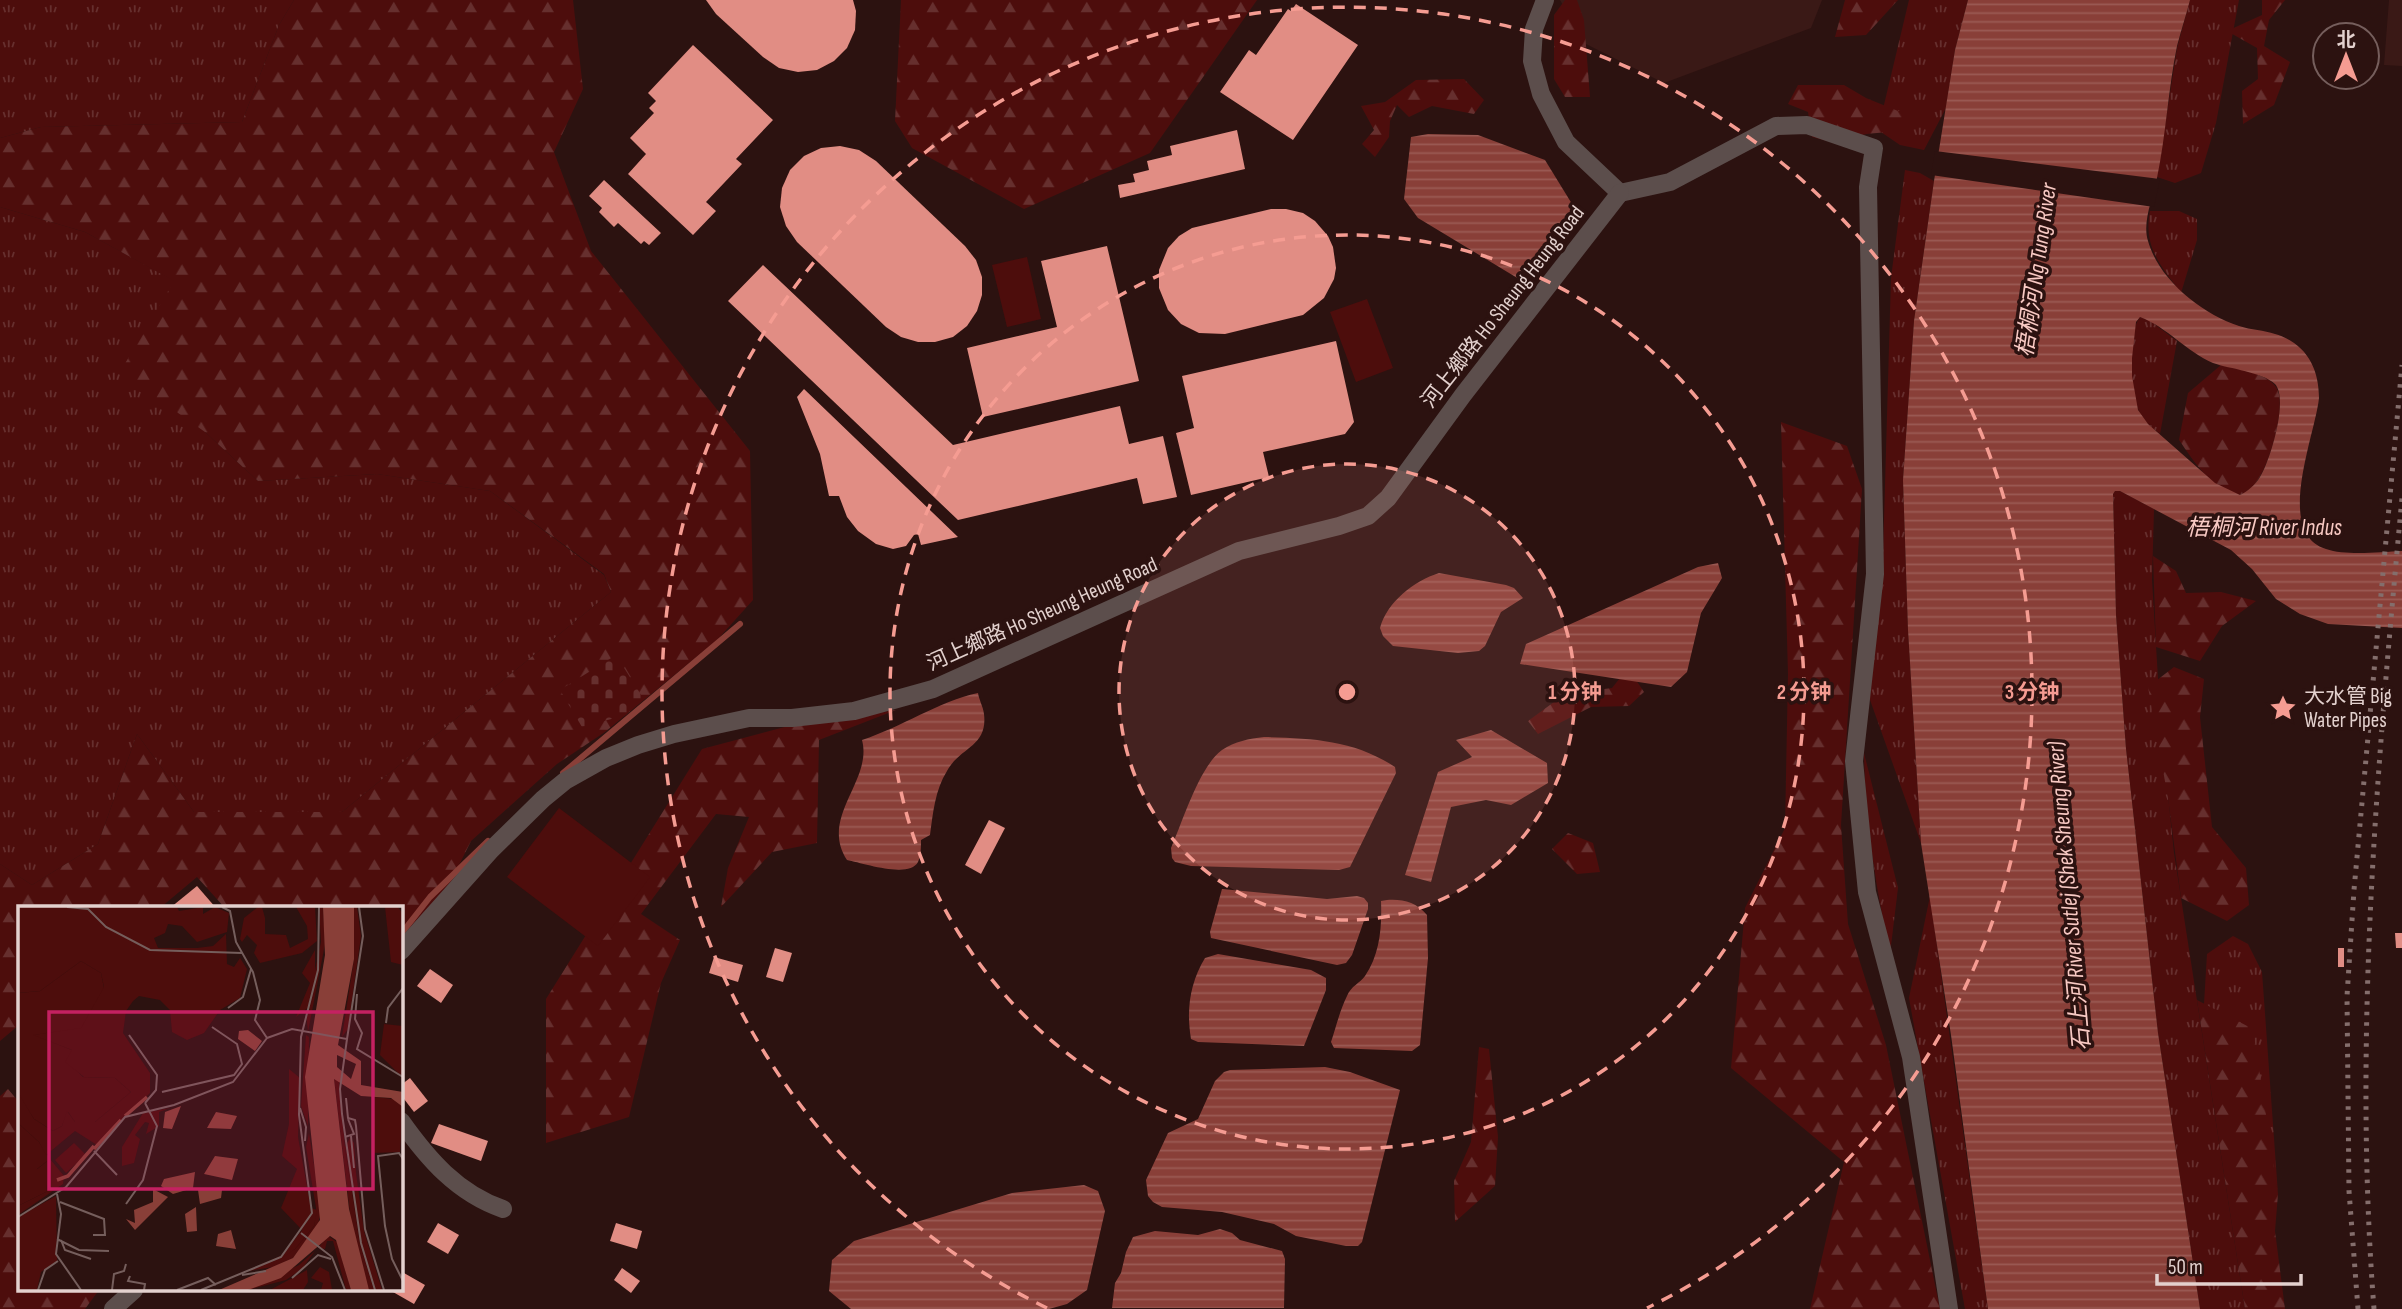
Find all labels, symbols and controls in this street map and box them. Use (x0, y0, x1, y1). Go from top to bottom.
north arrow (2311, 21, 2381, 91)
text: 北 (2336, 29, 2356, 52)
water label: 梧桐河 Ng Tung River (2011, 180, 2063, 359)
street label: 河上鄉路 Ho Sheung Heung Road (1416, 201, 1590, 413)
water label: 梧桐河 River Indus (2186, 514, 2342, 542)
street label: 河上鄉路 Ho Sheung Heung Road (923, 552, 1161, 676)
centre of rings (1335, 680, 1359, 704)
text: 1 分钟 (1548, 680, 1602, 705)
text: 2 分钟 (1777, 680, 1831, 705)
text: 3 分钟 (2005, 680, 2059, 705)
place label: 大水管 Big Water Pipes (2304, 684, 2392, 733)
place icon: 大水管 Big Water Pipes (2268, 693, 2298, 723)
water label: 石上河 River Sutlej (Shek Sheung River) (2042, 740, 2096, 1052)
inset map (18, 906, 402, 1292)
scale bar (2157, 1242, 2300, 1286)
text: 50 m (2168, 1255, 2203, 1280)

